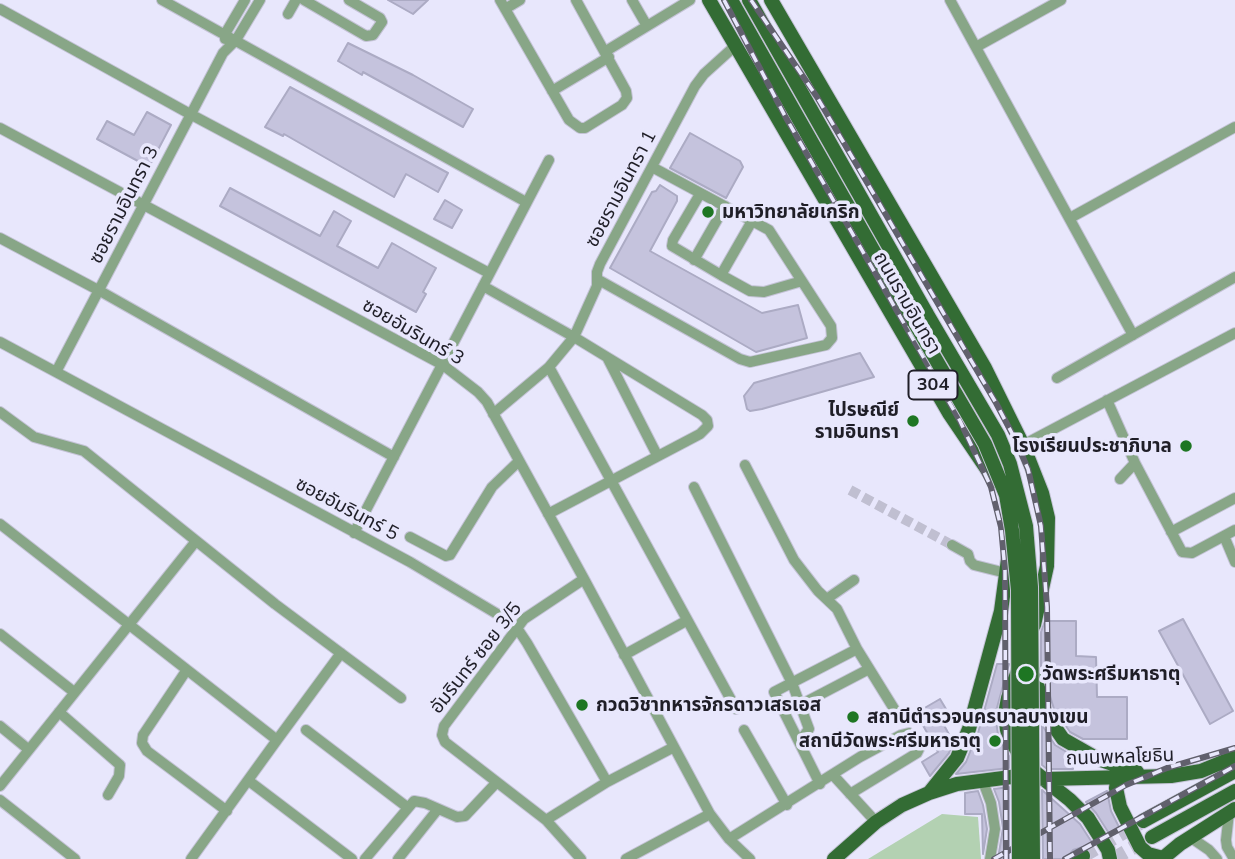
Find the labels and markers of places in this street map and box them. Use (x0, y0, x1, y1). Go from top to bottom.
place label: มหาวิทยาลัยเกริก (722, 201, 860, 223)
marker: มหาวิทยาลัยเกริก (700, 204, 716, 220)
place label: ไปรษณีย์ รามอินทรา (815, 399, 899, 443)
marker: ไปรษณีย์ รามอินทรา (905, 413, 921, 429)
place label: โรงเรียนประชาภิบาล (1012, 435, 1172, 457)
marker: โรงเรียนประชาภิบาล (1178, 438, 1194, 454)
place label: วัดพระศรีมหาธาตุ (1042, 663, 1180, 685)
marker: วัดพระศรีมหาธาตุ (1016, 664, 1036, 684)
place label: กวดวิชาทหารจักรดาวเสธเอส (596, 694, 821, 716)
marker: กวดวิชาทหารจักรดาวเสธเอส (574, 697, 590, 713)
place label: สถานีตำรวจนครบาลบางเขน (867, 706, 1088, 728)
marker: สถานีตำรวจนครบาลบางเขน (845, 709, 861, 725)
place label: สถานีวัดพระศรีมหาธาตุ (799, 730, 981, 752)
marker: สถานีวัดพระศรีมหาธาตุ (987, 733, 1003, 749)

